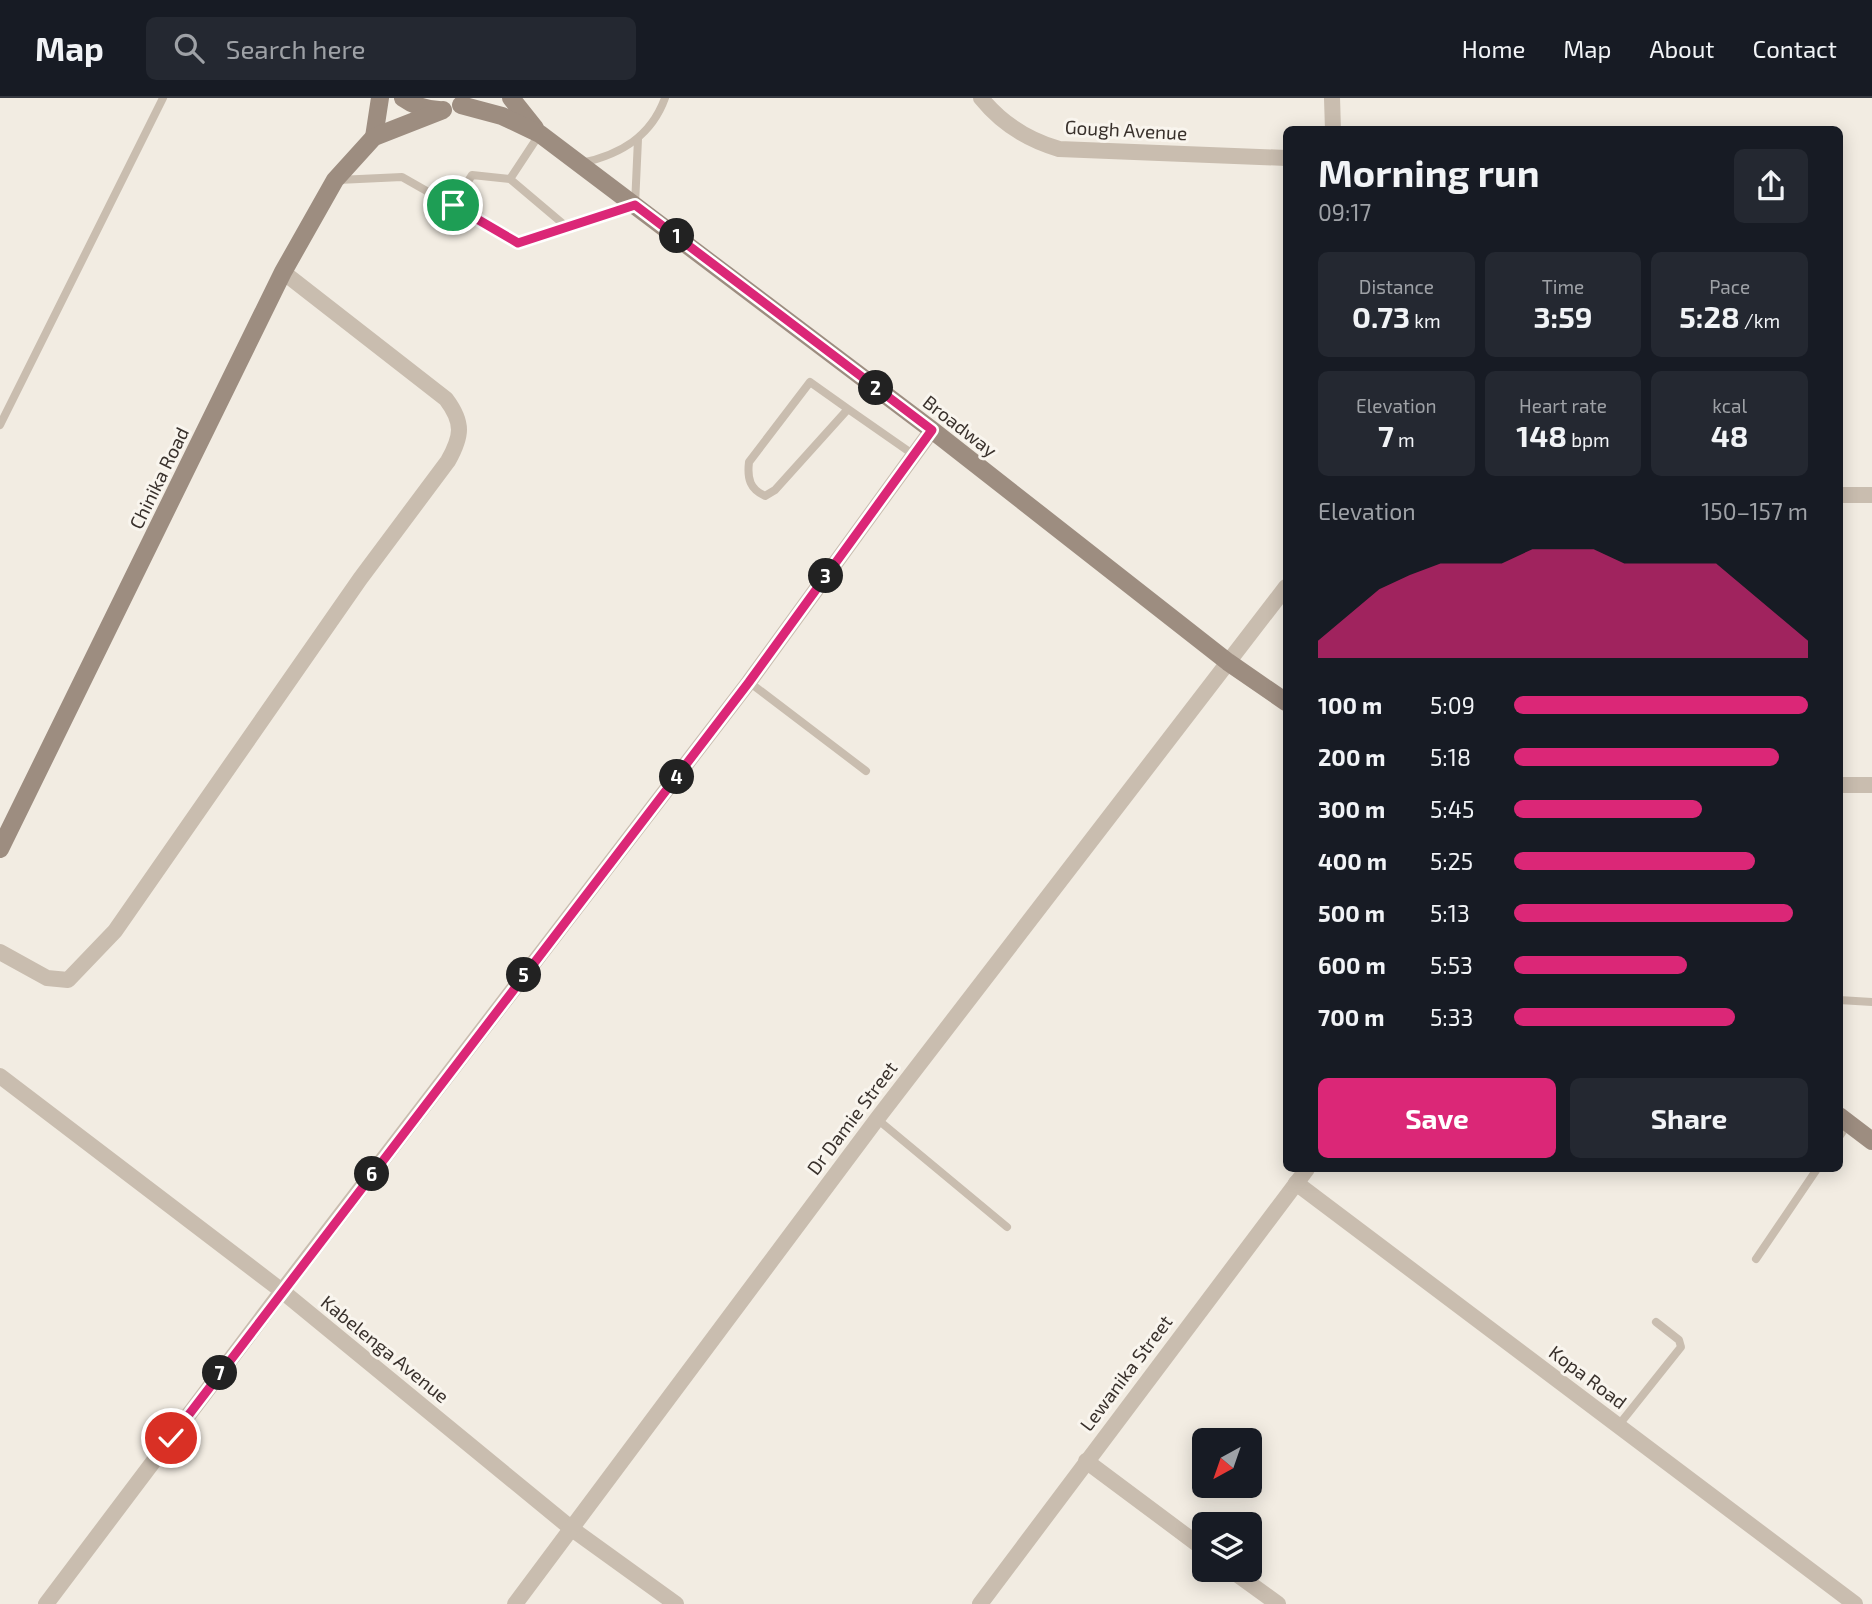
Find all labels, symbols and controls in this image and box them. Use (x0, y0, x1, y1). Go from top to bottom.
search box (146, 17, 636, 80)
text: Map (35, 28, 104, 68)
icon: search (170, 29, 208, 67)
text: Search here (226, 33, 365, 64)
text: Home (1462, 34, 1525, 63)
text: Map (1563, 34, 1611, 63)
text: About (1649, 34, 1715, 63)
text: Contact (1753, 34, 1837, 63)
street label: Gough Avenue (1064, 115, 1188, 144)
text: Morning run (1318, 149, 1539, 195)
button: share (1734, 149, 1808, 223)
pin (423, 175, 483, 235)
icon: arrive (434, 186, 472, 224)
text: 09:17 (1318, 198, 1371, 226)
pin: 1 (660, 218, 694, 254)
text: 1 (672, 224, 681, 247)
text: Distance (1359, 275, 1434, 298)
text: Time (1542, 275, 1584, 298)
text: Pace (1709, 275, 1750, 298)
text: 0.73 (1352, 298, 1410, 334)
text: 3:59 (1534, 298, 1592, 334)
text: 5:28 (1679, 298, 1740, 334)
text: km (1410, 309, 1441, 332)
text: /km (1740, 309, 1780, 332)
pin: 2 (858, 370, 894, 406)
text: 2 (870, 376, 881, 399)
street label: Broadway (919, 390, 1002, 462)
text: Elevation (1356, 394, 1437, 417)
text: Heart rate (1519, 394, 1607, 417)
text: kcal (1712, 394, 1747, 417)
text: 7 (1378, 417, 1394, 453)
text: 148 (1516, 417, 1567, 453)
text: 48 (1711, 417, 1749, 453)
street label: Chinika Road (124, 423, 193, 532)
text: m (1394, 428, 1415, 451)
text: bpm (1567, 428, 1610, 451)
text: Elevation (1318, 497, 1416, 525)
text: 150–157 m (1701, 497, 1808, 525)
pin: 3 (808, 559, 844, 594)
text: 3 (820, 564, 831, 587)
text: 100 m (1318, 691, 1382, 719)
text: 5:09 (1430, 691, 1475, 719)
text: 200 m (1318, 743, 1386, 771)
text: 5:18 (1430, 743, 1471, 771)
pin: 4 (660, 760, 694, 794)
text: 4 (670, 765, 683, 788)
text: 300 m (1318, 795, 1385, 823)
text: 5:45 (1430, 795, 1474, 823)
text: 400 m (1318, 847, 1387, 875)
text: 5:25 (1430, 847, 1473, 875)
text: 500 m (1318, 899, 1385, 927)
text: 5:13 (1430, 899, 1470, 927)
text: 600 m (1318, 951, 1386, 979)
text: 5:53 (1430, 951, 1473, 979)
pin: 5 (506, 958, 542, 992)
text: 5 (518, 963, 529, 986)
text: 700 m (1318, 1003, 1384, 1031)
text: 5:33 (1430, 1003, 1473, 1031)
street label: Dr Damie Street (802, 1057, 902, 1179)
button: Save (1318, 1078, 1556, 1158)
button: Share (1570, 1078, 1808, 1158)
pin: 6 (354, 1156, 390, 1192)
text: 6 (366, 1162, 377, 1185)
street label: Kabelenga Avenue (317, 1290, 454, 1407)
street label: Lewanika Street (1075, 1310, 1177, 1435)
street label: Kopa Road (1545, 1340, 1632, 1413)
pin: 7 (202, 1356, 238, 1390)
text: 7 (214, 1361, 225, 1384)
pin (141, 1408, 201, 1468)
icon: check (152, 1419, 190, 1457)
north arrow (1192, 1428, 1262, 1498)
map controls (1192, 1428, 1262, 1582)
button: layers (1192, 1512, 1262, 1582)

